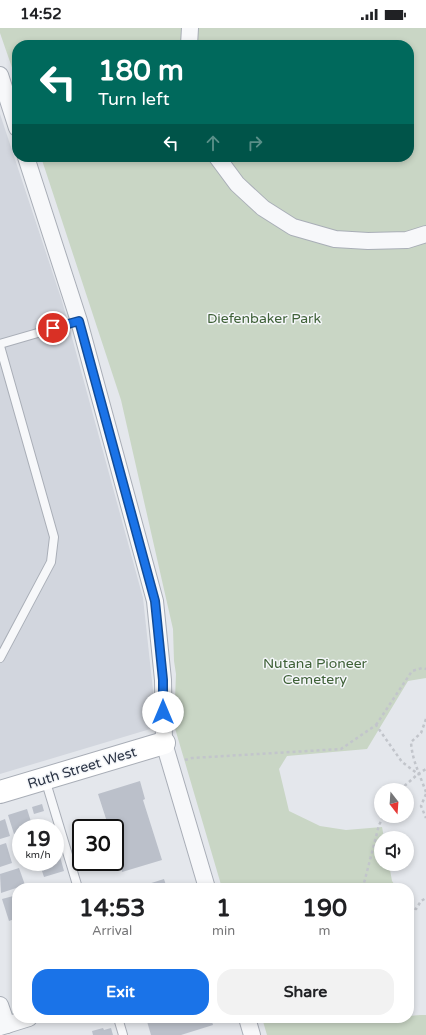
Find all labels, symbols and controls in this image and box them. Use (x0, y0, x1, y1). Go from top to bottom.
text: 14:52 (20, 5, 62, 23)
text: 180 m (98, 54, 184, 88)
icon: left (32, 56, 84, 108)
text: Turn left (98, 88, 170, 110)
icon: left (160, 132, 182, 154)
icon: ahead (202, 132, 224, 154)
icon: right (244, 132, 266, 154)
park label: Diefenbaker Park (207, 310, 321, 327)
pin (36, 311, 70, 345)
icon: arrive (42, 317, 64, 339)
park label: Nutana Pioneer Cemetery (263, 655, 368, 688)
position arrow (142, 691, 184, 733)
street label: Ruth Street West (25, 743, 139, 793)
north arrow (374, 783, 414, 823)
map controls (374, 783, 414, 871)
speed limit sign: 30 (72, 819, 124, 871)
text: 19 (25, 828, 51, 852)
button: sound (374, 831, 414, 871)
text: km/h (25, 849, 51, 861)
text: 14:53 (79, 894, 145, 923)
text: 1 (216, 894, 231, 923)
text: 190 (302, 894, 347, 923)
text: Arrival (92, 923, 132, 939)
text: min (212, 923, 235, 939)
text: m (319, 923, 331, 939)
button: Exit (32, 969, 209, 1015)
button: Share (217, 969, 394, 1015)

